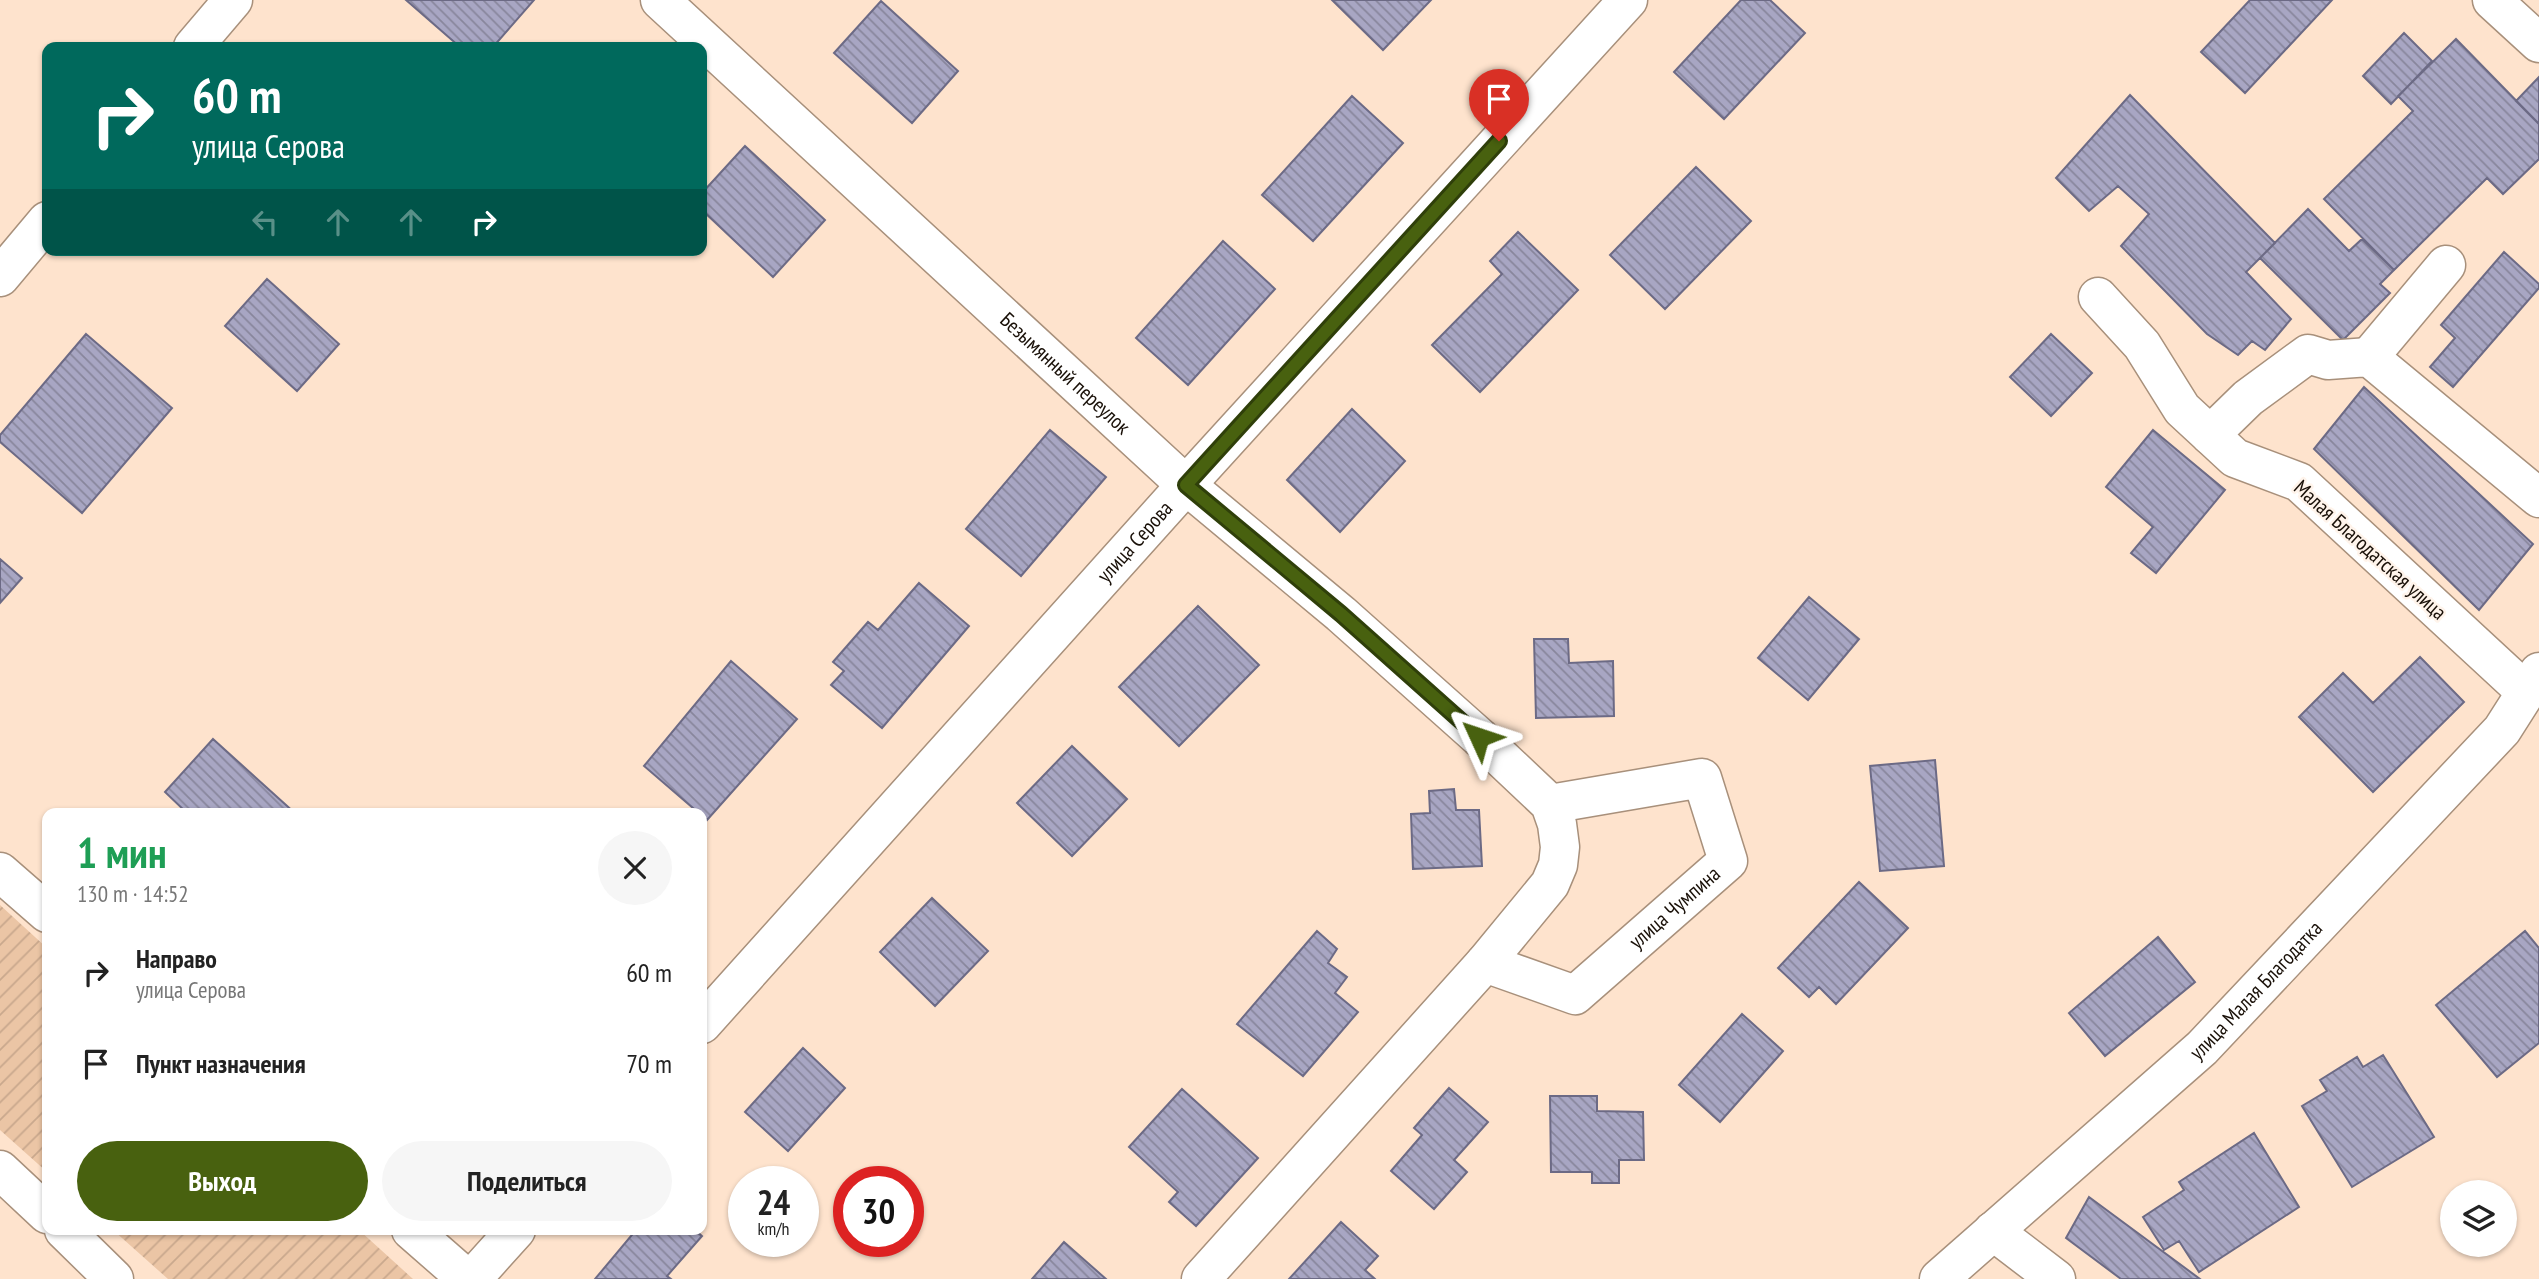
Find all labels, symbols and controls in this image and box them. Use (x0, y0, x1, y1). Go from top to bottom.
text: 60 m (192, 63, 281, 127)
pin (1469, 69, 1529, 141)
icon: right (77, 70, 168, 161)
icon: arrive (1480, 80, 1518, 118)
text: улица Серова (192, 125, 345, 167)
icon: left (246, 203, 284, 241)
icon: ahead (319, 203, 357, 241)
icon: ahead (392, 203, 430, 241)
icon: right (465, 203, 503, 241)
street label: Безымянный переулок (995, 306, 1136, 440)
street label: Малая Благодатская улица (2288, 474, 2452, 625)
street label: улица Серова (1091, 495, 1178, 588)
position arrow (1442, 700, 1516, 774)
text: 1 мин (77, 825, 167, 880)
button: close (598, 831, 672, 905)
street label: улица Чумпина (1623, 860, 1726, 955)
text: 130 m · 14:52 (77, 879, 189, 908)
street label: улица Малая Благодатка (2184, 915, 2328, 1065)
text: Направо (136, 942, 217, 975)
icon: right (77, 954, 115, 992)
text: 60 m (626, 956, 672, 989)
text: улица Серова (136, 975, 246, 1004)
icon: arrive (77, 1045, 115, 1083)
text: Пункт назначения (136, 1047, 306, 1080)
text: 70 m (626, 1047, 672, 1080)
button: Выход (77, 1141, 368, 1221)
button: Поделиться (382, 1141, 672, 1221)
speed limit sign: 30 (833, 1166, 924, 1257)
text: 24 (757, 1179, 790, 1225)
map controls (2440, 1180, 2517, 1257)
button: layers (2440, 1180, 2517, 1257)
text: km/h (758, 1217, 789, 1240)

